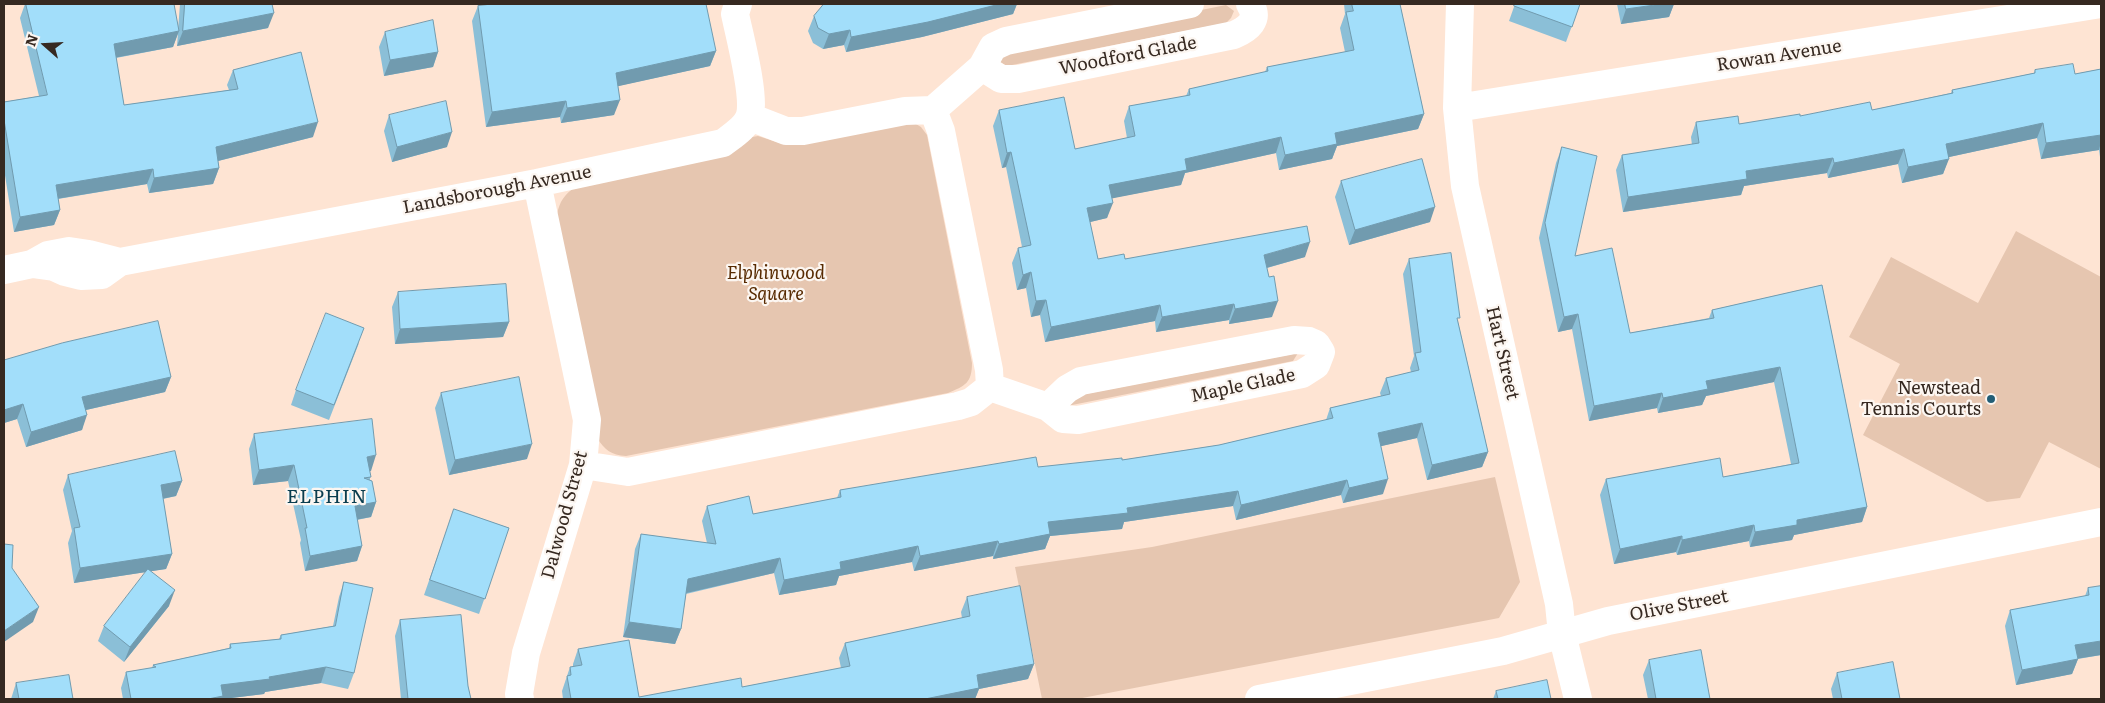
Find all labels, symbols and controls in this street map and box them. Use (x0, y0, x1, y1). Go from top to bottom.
north arrow (20, 20, 70, 70)
text: N (19, 31, 42, 49)
street label: Woodford Glade (1057, 32, 1199, 80)
street label: Rowan Avenue (1715, 35, 1843, 77)
street label: Landsborough Avenue (401, 161, 593, 219)
park label: Elphinwood Square (727, 263, 825, 306)
street label: Hart Street (1481, 304, 1523, 402)
street label: Maple Glade (1189, 364, 1297, 408)
place label: Newstead Tennis Courts (1860, 378, 1981, 420)
marker: Newstead Tennis Courts (1985, 393, 1997, 405)
street label: Dalwood Street (538, 449, 592, 581)
district label: ELPHIN (286, 486, 368, 508)
street label: Olive Street (1628, 586, 1730, 626)

